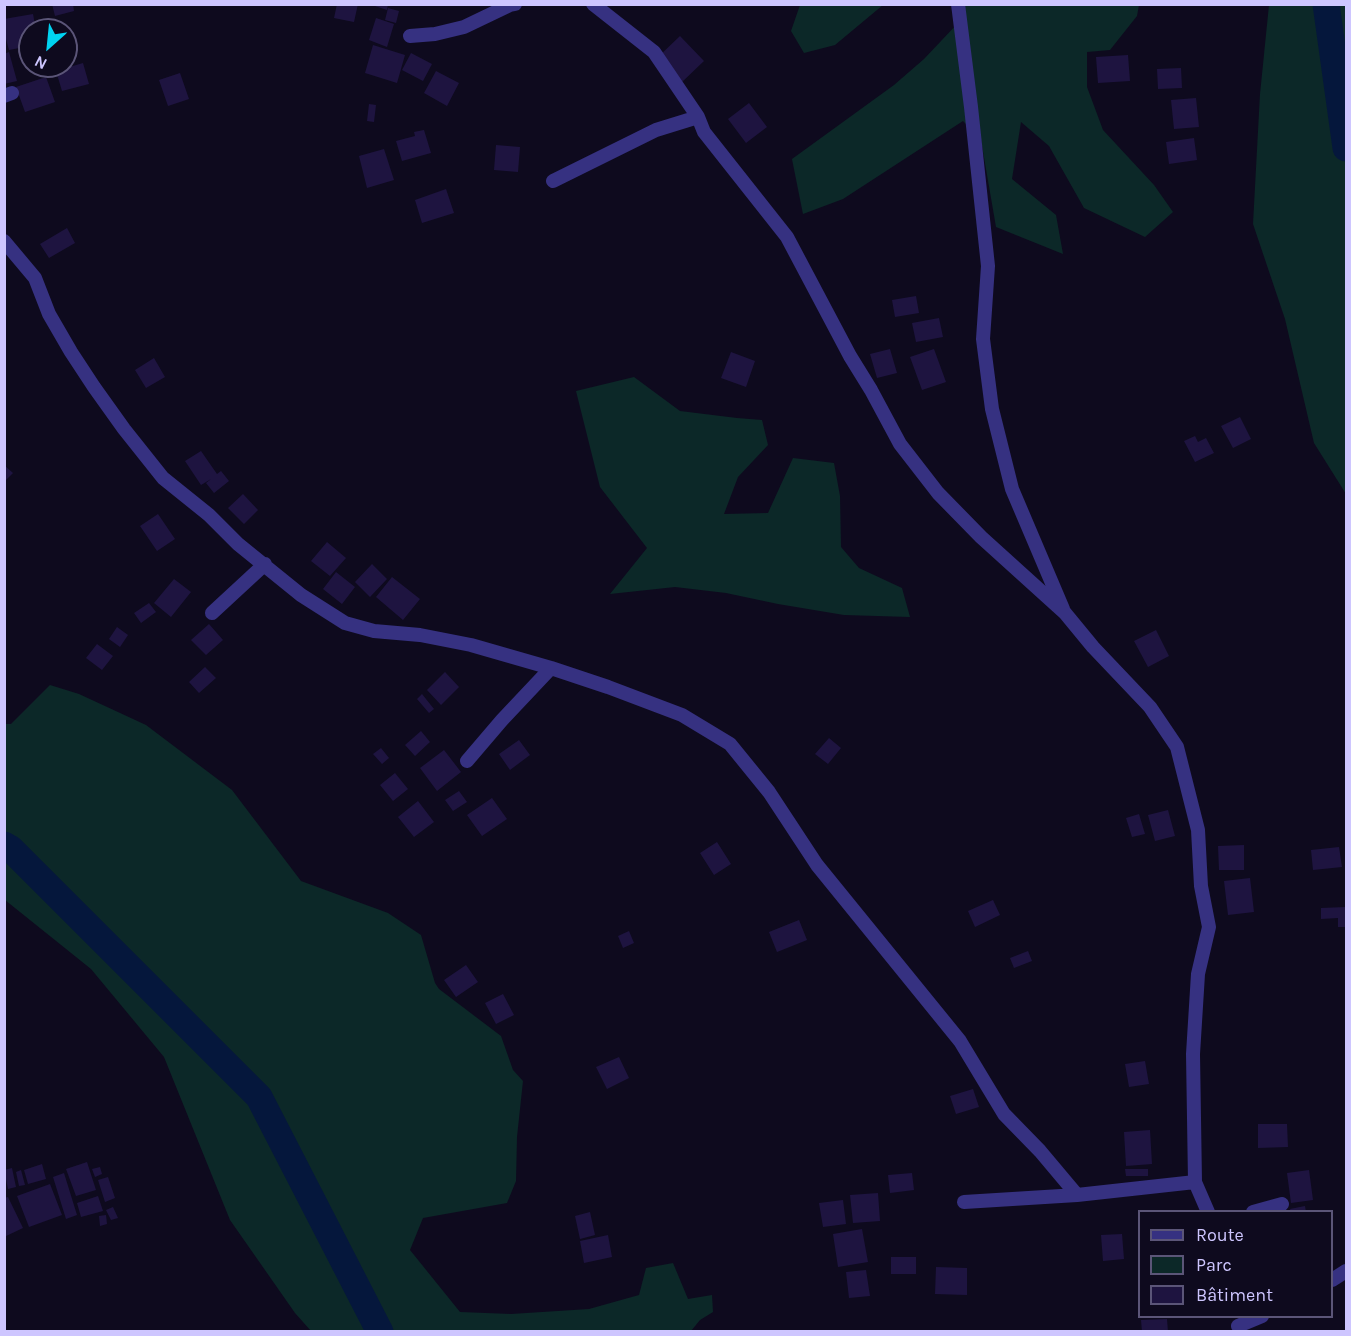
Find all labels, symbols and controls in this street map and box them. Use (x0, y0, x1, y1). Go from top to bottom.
north arrow (18, 18, 78, 78)
text: N (31, 52, 50, 74)
legend (1138, 1210, 1333, 1318)
text: Route (1196, 1224, 1244, 1246)
text: Parc (1196, 1254, 1232, 1276)
text: Bâtiment (1196, 1284, 1273, 1306)

